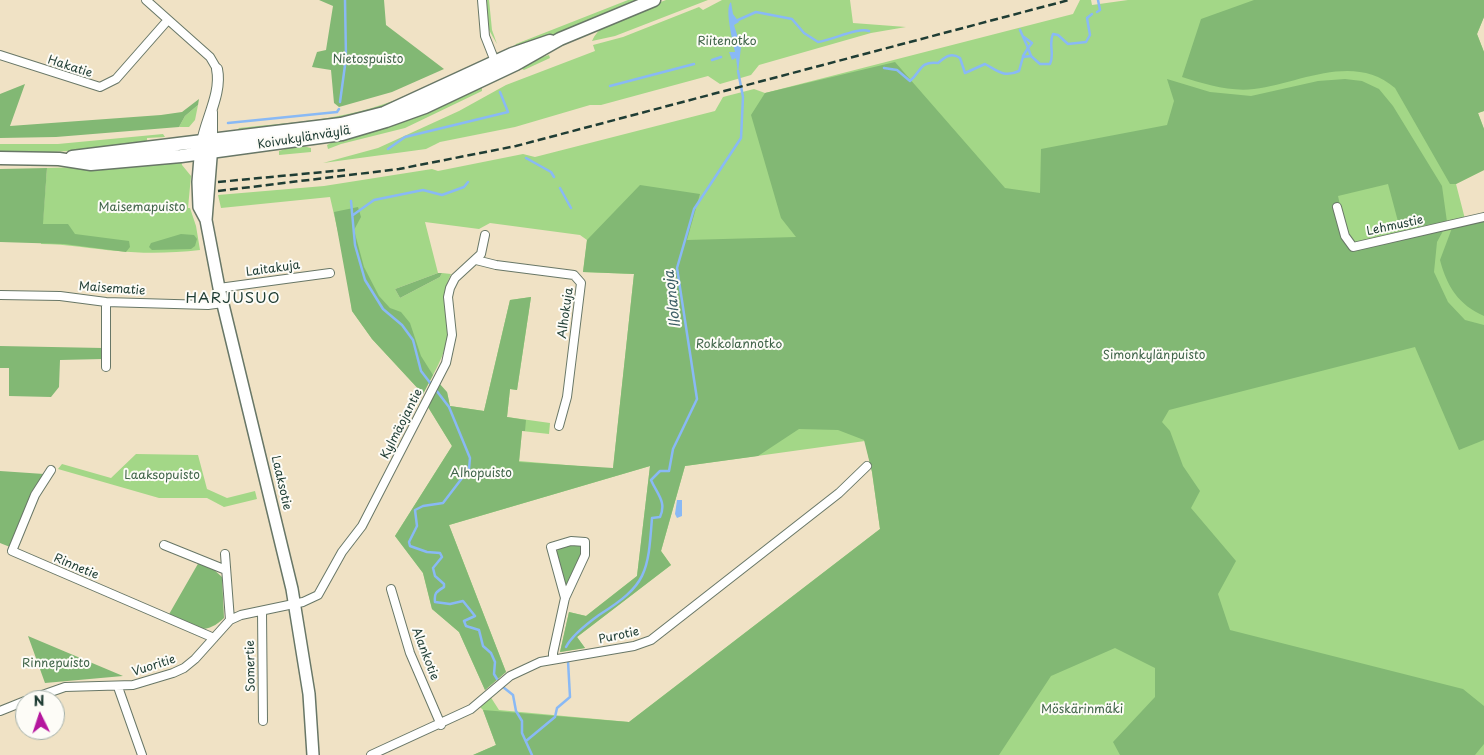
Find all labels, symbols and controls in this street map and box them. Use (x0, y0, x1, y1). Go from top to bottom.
park label: Riitenotko (698, 35, 756, 49)
street label: Hakatie (46, 53, 94, 81)
park label: Nietospuisto (333, 53, 403, 67)
street label: Koivukylänväylä (257, 124, 351, 152)
park label: Maisemapuisto (98, 201, 186, 215)
street label: Lehmustie (1365, 213, 1425, 239)
street label: Laitakuja (245, 258, 301, 280)
water label: Ilolanoja (661, 270, 685, 328)
street label: Maisematie (78, 279, 146, 299)
street label: Alhokuja (555, 287, 577, 339)
district label: HARJUSUO (184, 290, 282, 308)
park label: Rokkolannotko (696, 338, 782, 352)
park label: Simonkylänpuisto (1103, 349, 1205, 363)
street label: Kylmäojantie (378, 387, 426, 461)
street label: Laaksotie (268, 454, 294, 512)
park label: Alhopuisto (450, 467, 512, 481)
park label: Laaksopuisto (124, 469, 200, 483)
street label: Rinnetie (51, 551, 101, 583)
street label: Purotie (597, 625, 641, 647)
street label: Alankotie (408, 626, 442, 682)
street label: Somertie (243, 640, 259, 692)
street label: Vuoritie (130, 652, 178, 680)
park label: Rinnepuisto (22, 657, 90, 671)
north arrow (15, 690, 65, 740)
text: N (33, 690, 45, 711)
park label: Möskärinmäki (1041, 703, 1123, 717)

